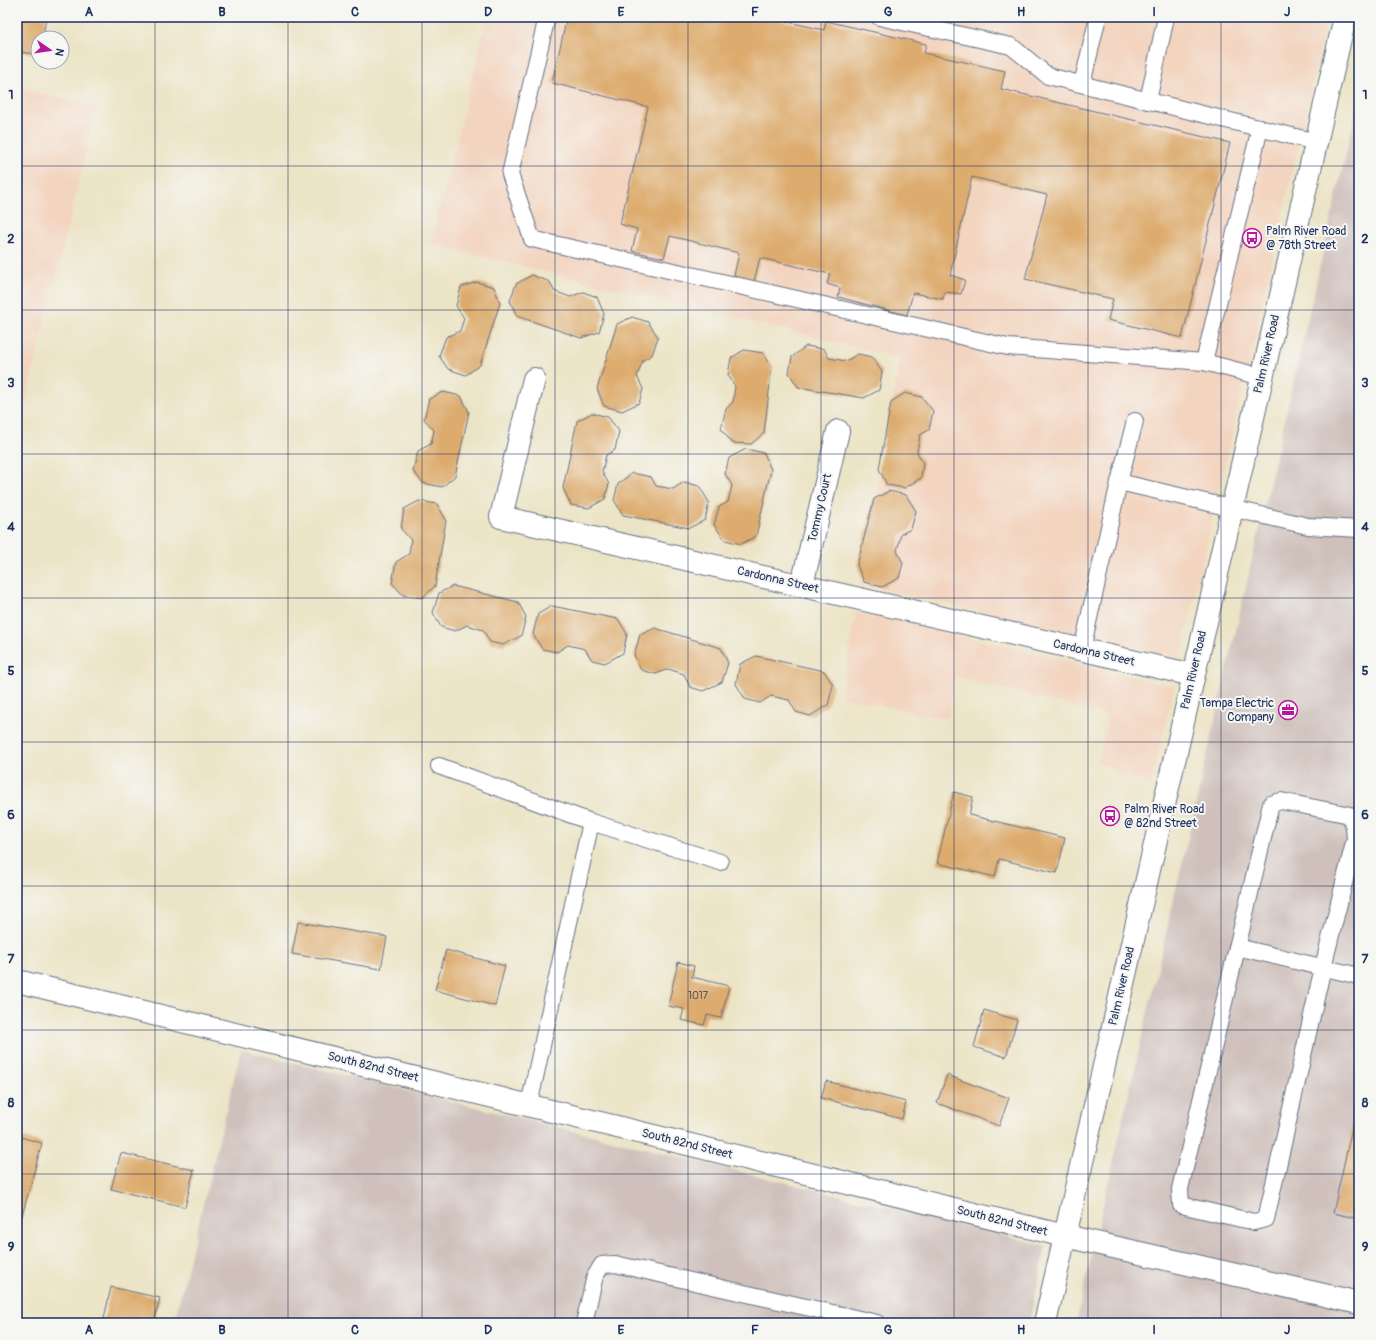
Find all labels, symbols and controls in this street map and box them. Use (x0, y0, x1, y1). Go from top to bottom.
text: A (85, 4, 94, 20)
text: B (218, 4, 226, 20)
text: C (351, 4, 359, 20)
text: D (484, 4, 492, 20)
text: E (618, 4, 625, 20)
text: F (751, 4, 759, 20)
text: G (884, 4, 893, 20)
text: H (1017, 4, 1025, 20)
text: I (1152, 4, 1156, 20)
text: J (1284, 4, 1290, 20)
north arrow (30, 30, 70, 70)
text: N (52, 47, 66, 58)
text: 1 (8, 87, 14, 103)
text: 1 (1362, 87, 1368, 103)
place label: Palm River Road @ 78th Street (1266, 224, 1346, 253)
bus stop icon: Palm River Road @ 78th Street (1241, 227, 1263, 249)
text: 2 (7, 231, 15, 247)
text: 2 (1361, 231, 1369, 247)
street label: Palm River Road (1251, 313, 1283, 395)
text: 3 (7, 375, 15, 391)
text: 3 (1361, 375, 1369, 391)
street label: Tommy Court (805, 472, 835, 544)
text: 4 (7, 519, 15, 535)
text: 4 (1361, 519, 1369, 535)
street label: Cardonna Street (736, 563, 820, 597)
street label: Palm River Road (1178, 629, 1210, 711)
street label: Cardonna Street (1052, 636, 1136, 670)
text: 5 (7, 663, 15, 679)
text: 5 (1361, 663, 1369, 679)
place label: Tampa Electric Company (1200, 696, 1274, 725)
office icon: Tampa Electric Company (1277, 699, 1299, 721)
place label: Palm River Road @ 82nd Street (1124, 802, 1204, 831)
bus stop icon: Palm River Road @ 82nd Street (1099, 805, 1121, 827)
text: 6 (7, 807, 15, 823)
text: 6 (1361, 807, 1369, 823)
street label: Palm River Road (1106, 945, 1138, 1027)
text: 7 (8, 951, 15, 967)
text: 7 (1362, 951, 1369, 967)
house number: 1017 (688, 990, 709, 1002)
street label: South 82nd Street (326, 1048, 420, 1086)
text: 8 (8, 1095, 15, 1111)
text: 8 (1362, 1095, 1369, 1111)
street label: South 82nd Street (640, 1125, 734, 1163)
street label: South 82nd Street (955, 1202, 1049, 1240)
text: 9 (8, 1239, 15, 1255)
text: 9 (1362, 1239, 1369, 1255)
text: A (85, 1322, 94, 1338)
text: B (218, 1322, 226, 1338)
text: C (351, 1322, 359, 1338)
text: D (484, 1322, 492, 1338)
text: E (618, 1322, 625, 1338)
text: F (751, 1322, 759, 1338)
text: G (884, 1322, 893, 1338)
text: H (1017, 1322, 1025, 1338)
text: I (1152, 1322, 1156, 1338)
text: J (1284, 1322, 1290, 1338)

